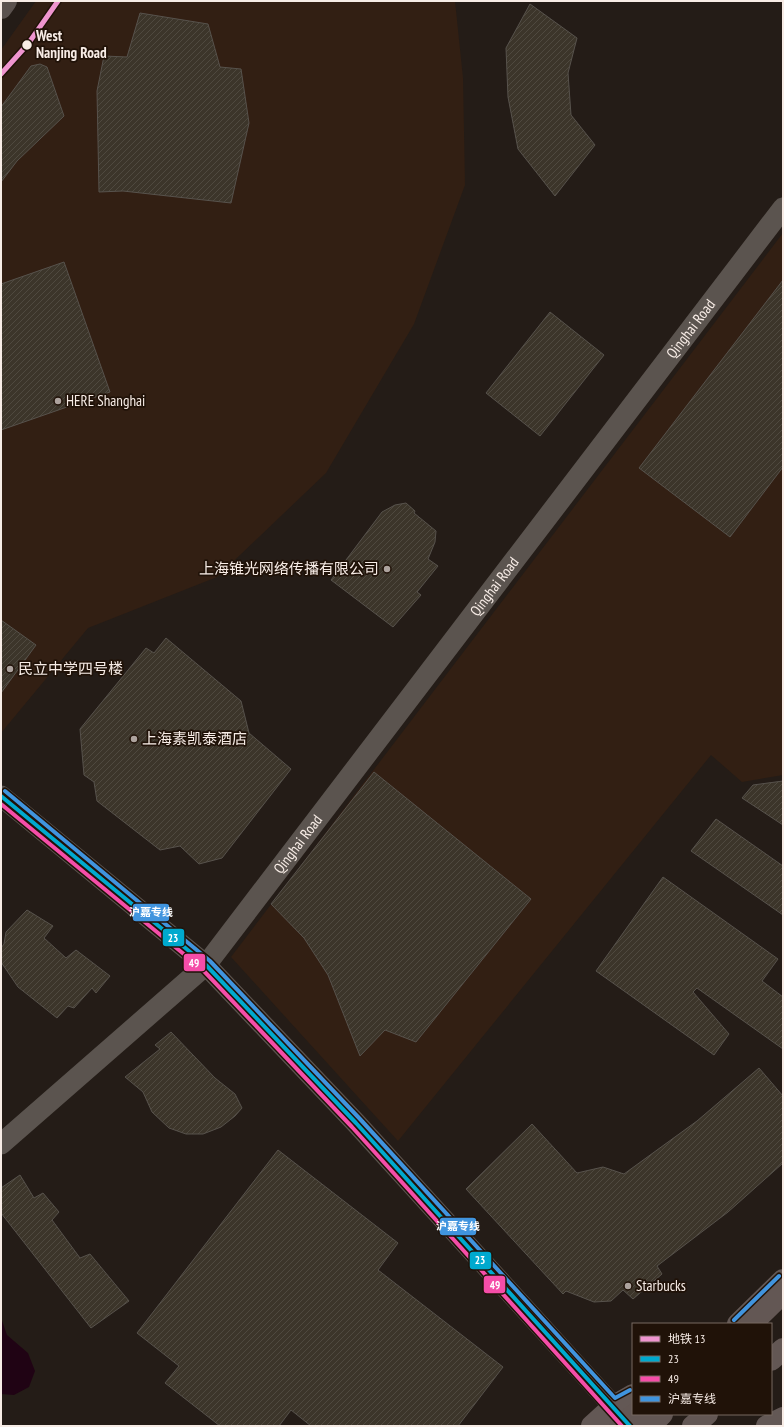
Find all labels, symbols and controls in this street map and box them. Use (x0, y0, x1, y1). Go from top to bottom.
place label: West Nanjing Road (35, 26, 107, 62)
marker: West Nanjing Road (20, 38, 34, 52)
street label: Qinghai Road (662, 295, 719, 362)
place label: HERE Shanghai (66, 391, 145, 410)
marker: HERE Shanghai (53, 396, 63, 406)
street label: Qinghai Road (466, 553, 523, 620)
place label: 上海锥光网络传播有限公司 (199, 559, 379, 578)
marker: 上海锥光网络传播有限公司 (382, 564, 392, 574)
place label: 民立中学四号楼 (18, 659, 123, 678)
marker: 民立中学四号楼 (5, 664, 15, 674)
place label: 上海素凯泰酒店 (142, 729, 247, 748)
marker: 上海素凯泰酒店 (129, 734, 139, 744)
street label: Qinghai Road (269, 811, 326, 877)
line badge: 沪嘉专线 (132, 903, 170, 922)
text: 沪嘉专线 (129, 905, 173, 919)
line badge: 23 (162, 928, 185, 947)
text: 23 (168, 931, 178, 945)
line badge: 49 (183, 953, 206, 972)
text: 49 (189, 956, 199, 970)
line badge: 沪嘉专线 (439, 1217, 477, 1236)
text: 沪嘉专线 (436, 1219, 480, 1233)
line badge: 23 (469, 1251, 492, 1270)
text: 23 (475, 1253, 485, 1267)
line badge: 49 (483, 1275, 506, 1294)
place label: Starbucks (636, 1276, 686, 1295)
text: 49 (490, 1278, 500, 1292)
marker: Starbucks (623, 1281, 633, 1291)
legend (632, 1323, 772, 1415)
text: 地铁 13 (668, 1331, 705, 1346)
text: 23 (668, 1351, 679, 1366)
text: 49 (668, 1371, 679, 1386)
text: 沪嘉专线 (668, 1391, 716, 1406)

